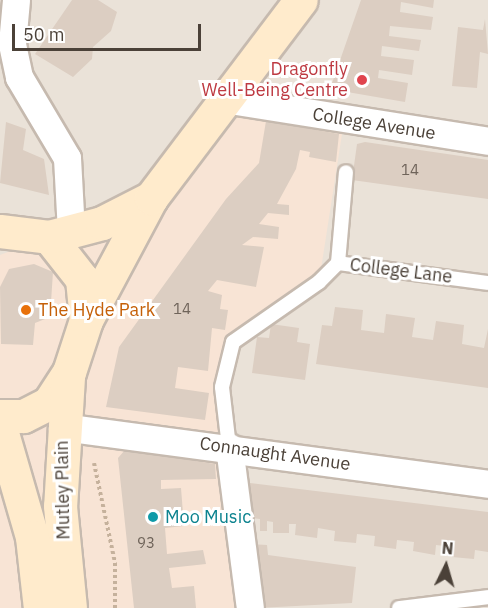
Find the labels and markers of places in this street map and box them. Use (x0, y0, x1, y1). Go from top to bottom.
place label: Dragonfly Well-Being Centre (202, 59, 348, 101)
marker: Dragonfly Well-Being Centre (353, 71, 371, 89)
place label: The Hyde Park (38, 299, 155, 321)
marker: The Hyde Park (19, 303, 33, 317)
place label: Moo Music (165, 506, 251, 528)
marker: Moo Music (146, 510, 160, 524)

